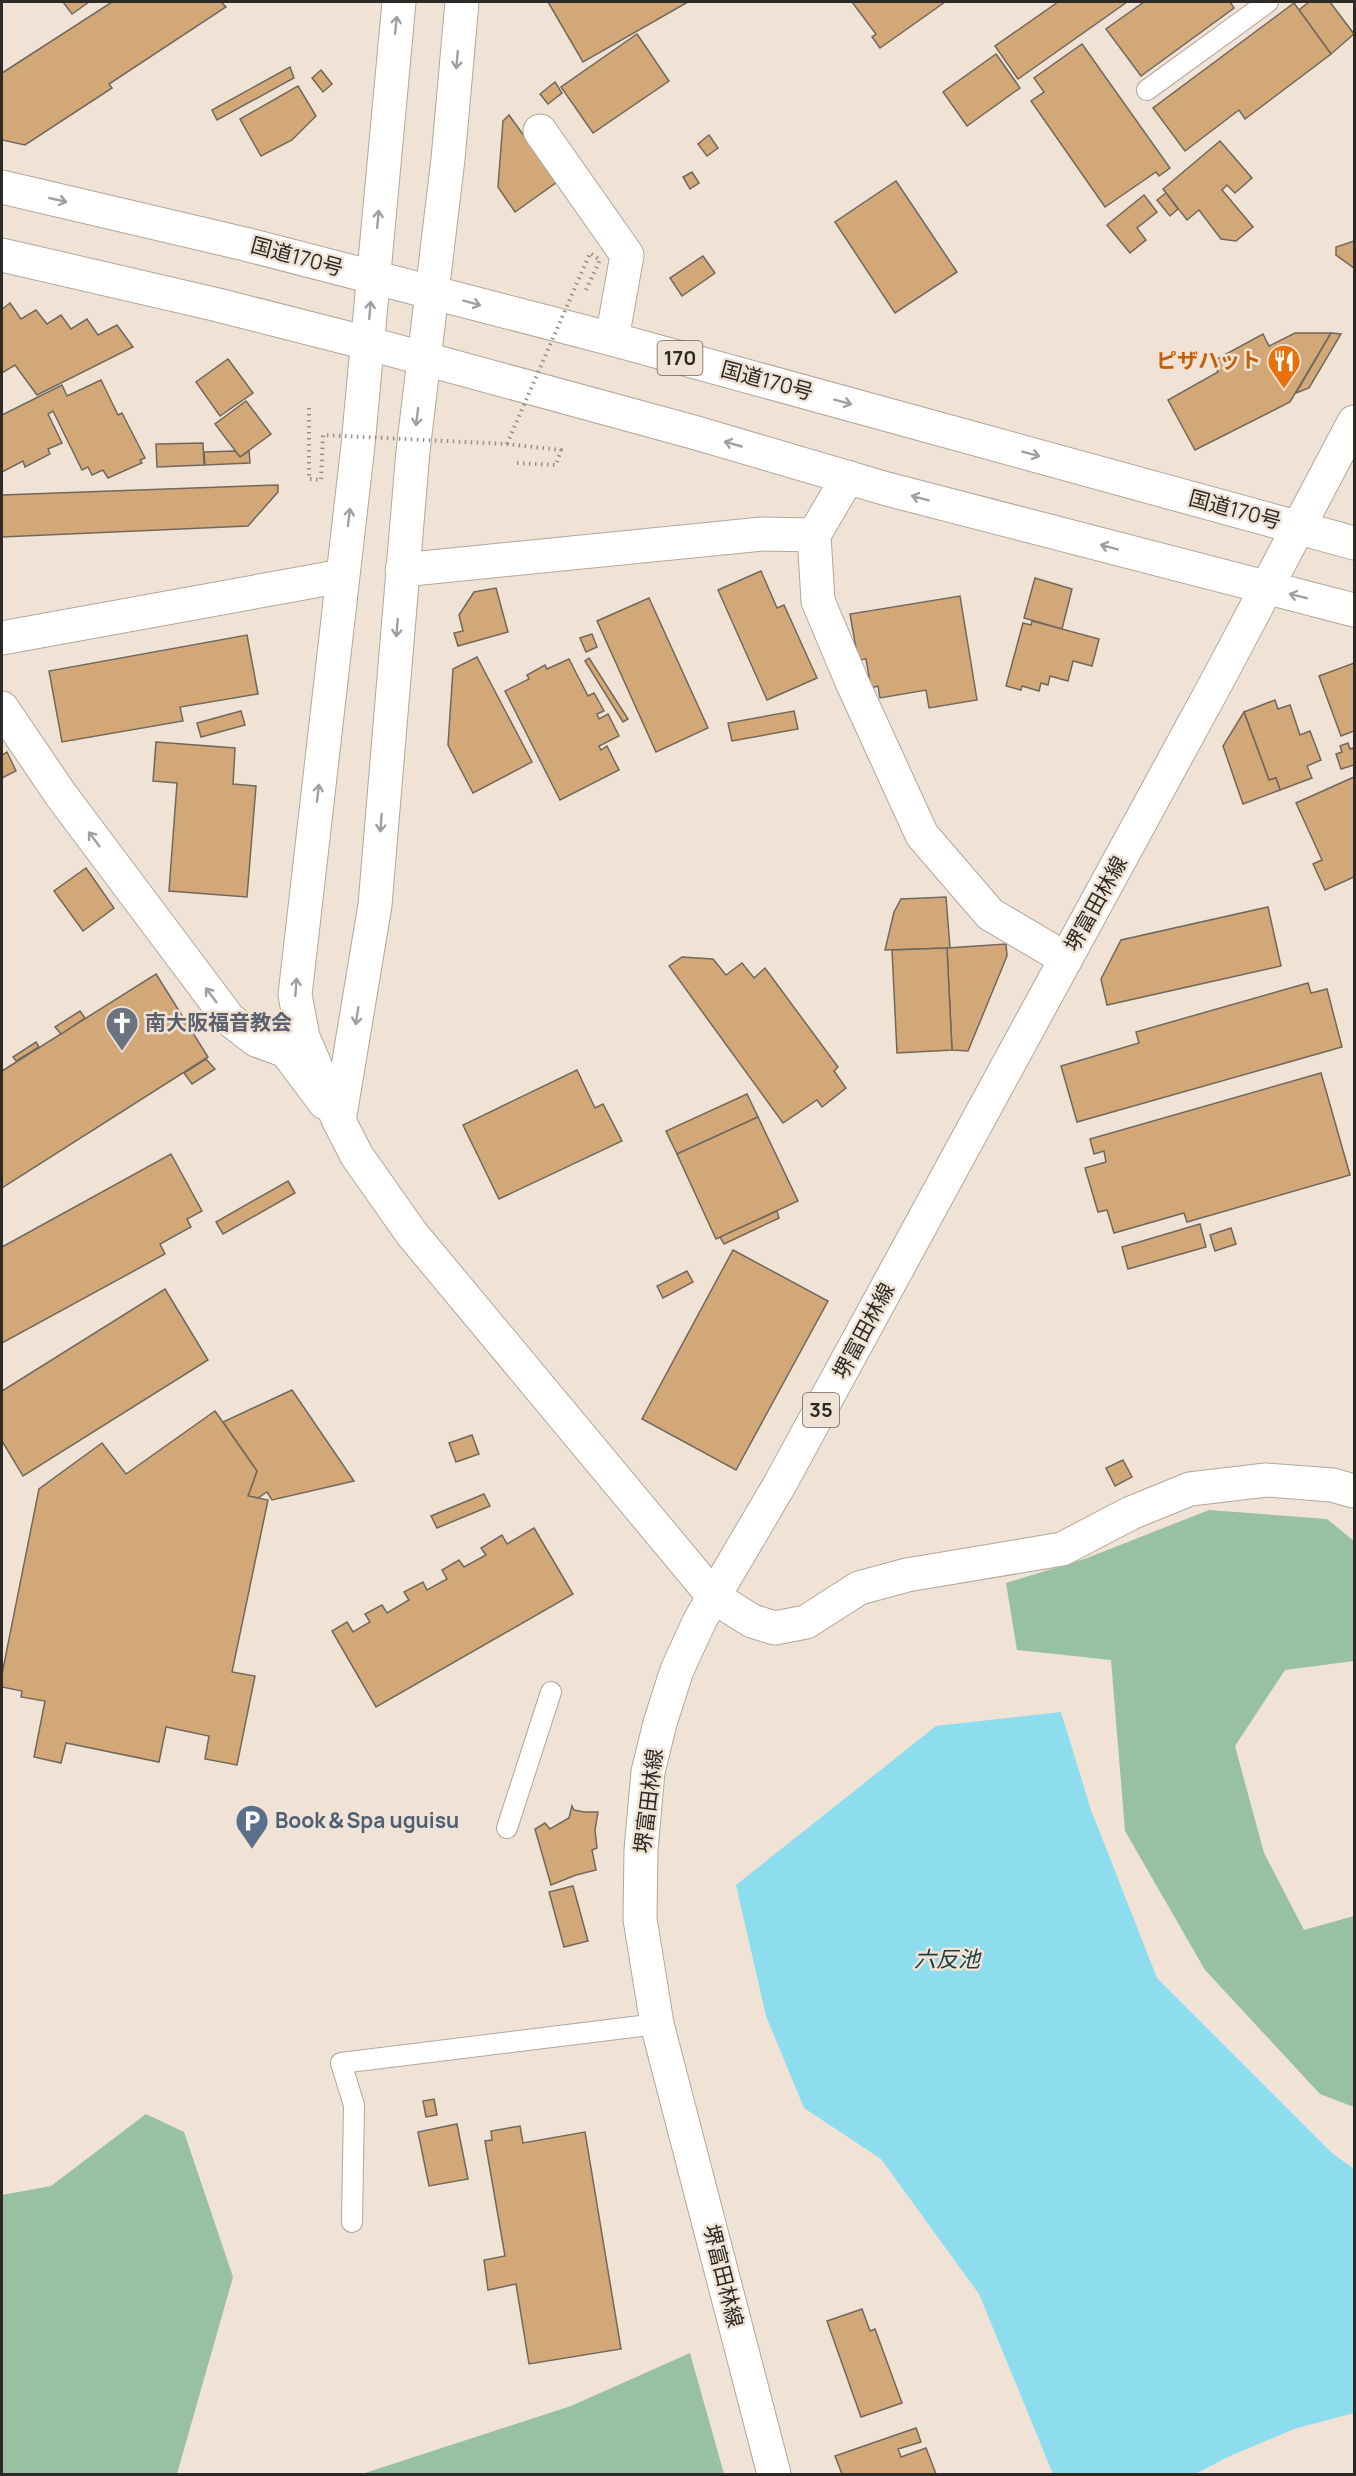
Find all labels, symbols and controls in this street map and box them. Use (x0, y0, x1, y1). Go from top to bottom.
one-way arrow (391, 15, 402, 35)
one-way arrow (451, 49, 462, 69)
one-way arrow (49, 195, 68, 207)
one-way arrow (373, 209, 384, 229)
street label: 国道170号 (248, 230, 347, 282)
one-way arrow (462, 298, 481, 309)
one-way arrow (365, 301, 376, 321)
road number: 170 (658, 341, 702, 375)
restaurant icon: ピザハット (1266, 343, 1302, 390)
place label: ピザハット (1156, 346, 1261, 374)
street label: 国道170号 (718, 354, 817, 406)
one-way arrow (833, 397, 852, 408)
one-way arrow (411, 406, 422, 426)
one-way arrow (724, 438, 743, 449)
one-way arrow (1021, 449, 1040, 460)
street label: 国道170号 (1186, 483, 1285, 535)
one-way arrow (911, 492, 930, 503)
one-way arrow (344, 508, 355, 528)
one-way arrow (1100, 541, 1119, 552)
one-way arrow (1289, 589, 1308, 601)
one-way arrow (391, 618, 402, 638)
one-way arrow (312, 784, 323, 803)
one-way arrow (375, 812, 386, 832)
one-way arrow (87, 831, 100, 847)
street label: 堺富田林線 (1057, 851, 1133, 956)
one-way arrow (291, 977, 302, 997)
one-way arrow (204, 987, 217, 1003)
church icon: 南大阪福音教会 (104, 1005, 140, 1052)
one-way arrow (352, 1006, 363, 1025)
place label: 南大阪福音教会 (145, 1008, 292, 1036)
street label: 堺富田林線 (826, 1278, 900, 1383)
road number: 35 (803, 1393, 839, 1427)
street label: 堺富田林線 (628, 1747, 668, 1855)
parking icon: Book＆Spa uguisu (234, 1803, 270, 1850)
place label: Book＆Spa uguisu (275, 1806, 459, 1834)
water label: 六反池 (914, 1944, 982, 1974)
street label: 堺富田林線 (698, 2221, 750, 2330)

